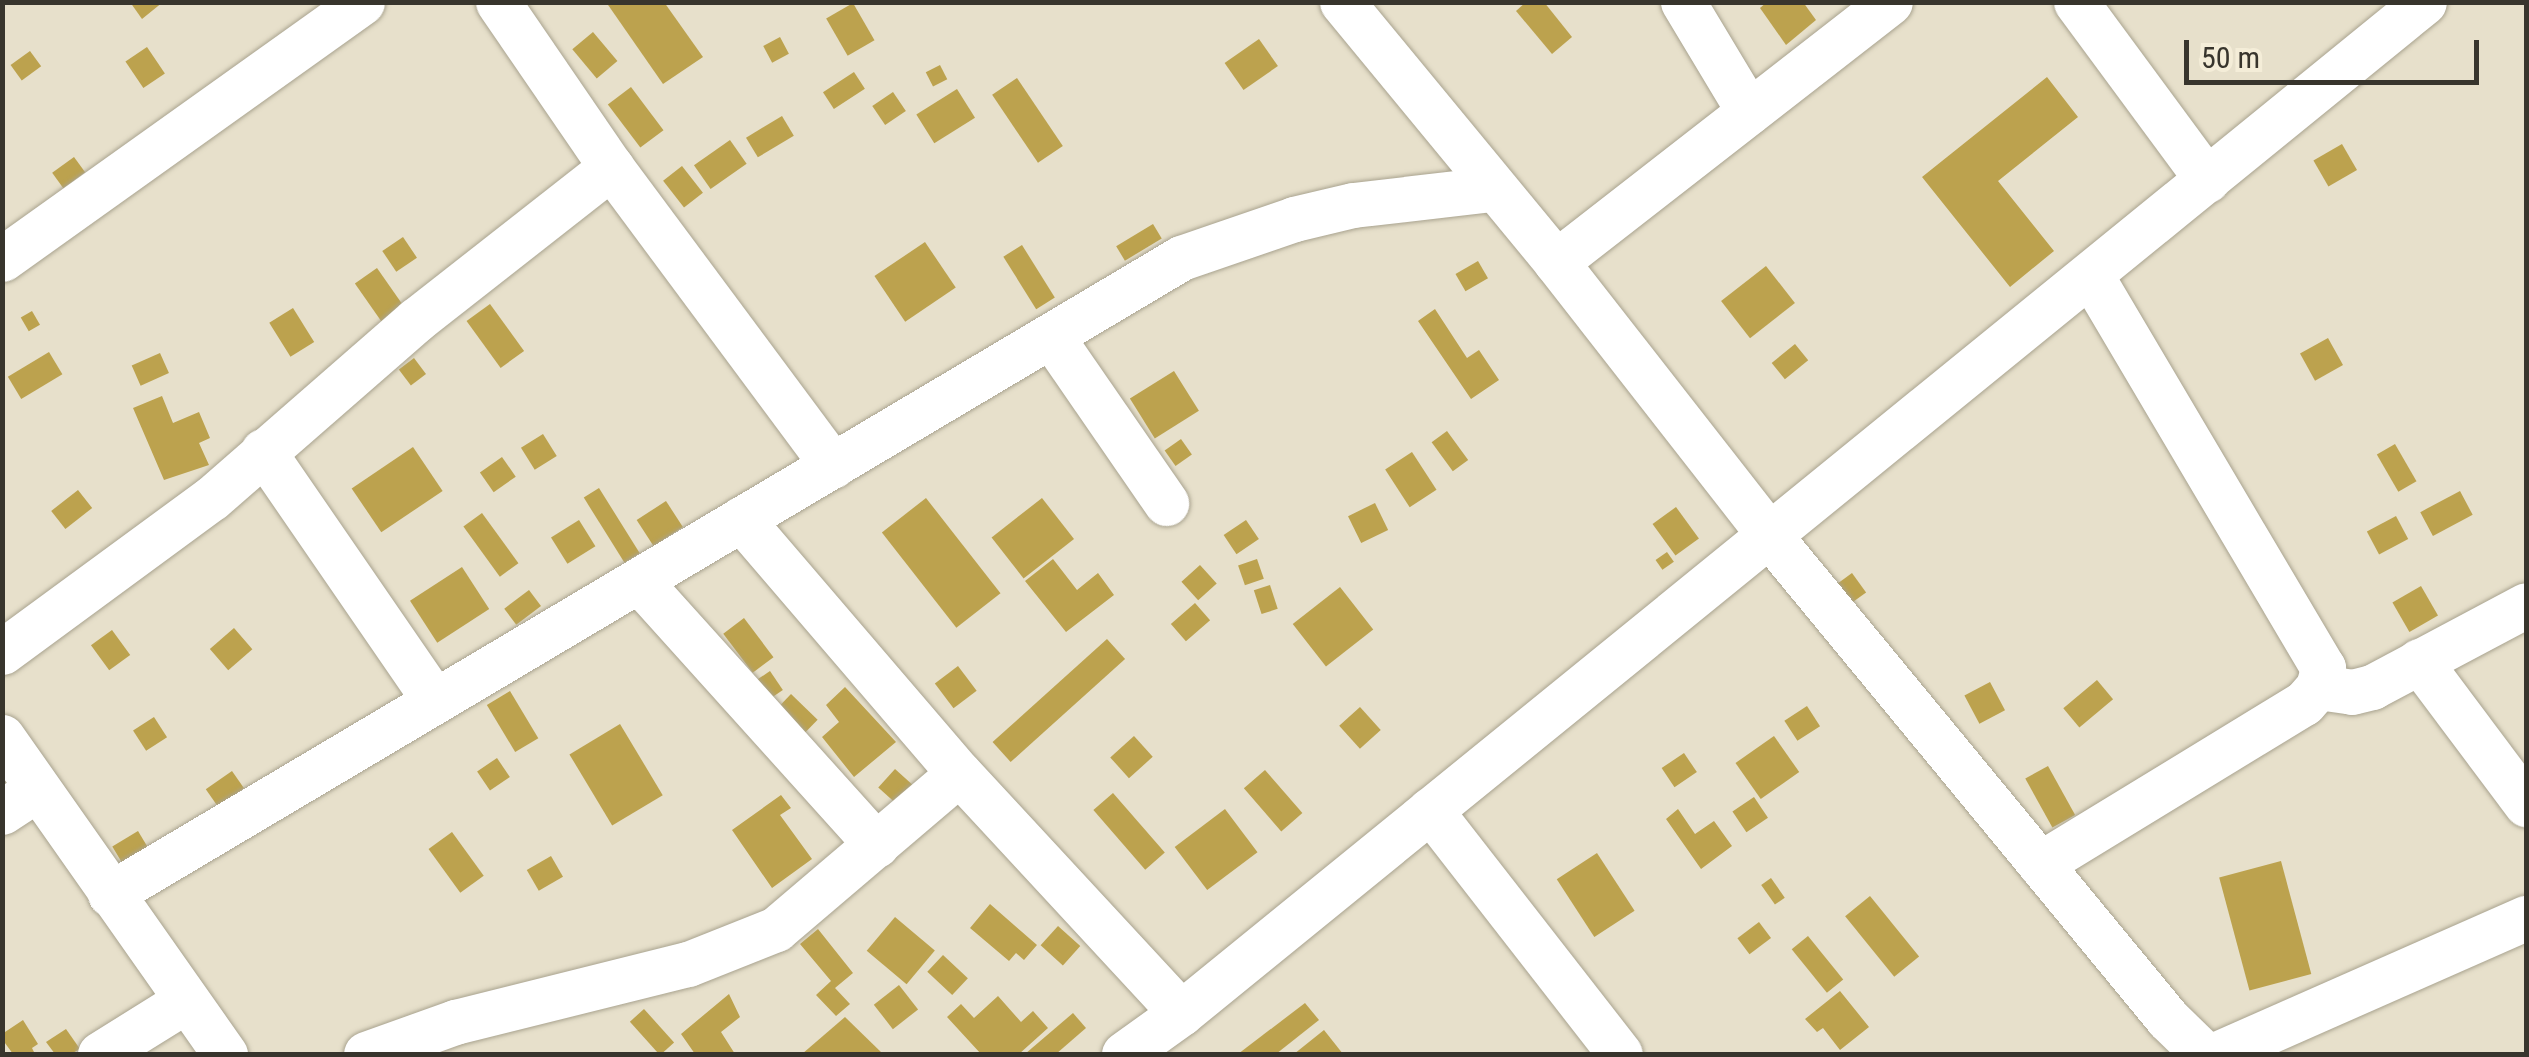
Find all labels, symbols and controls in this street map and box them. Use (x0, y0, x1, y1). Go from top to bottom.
scale bar (2189, 20, 2484, 82)
text: 50 m (2201, 40, 2260, 75)

